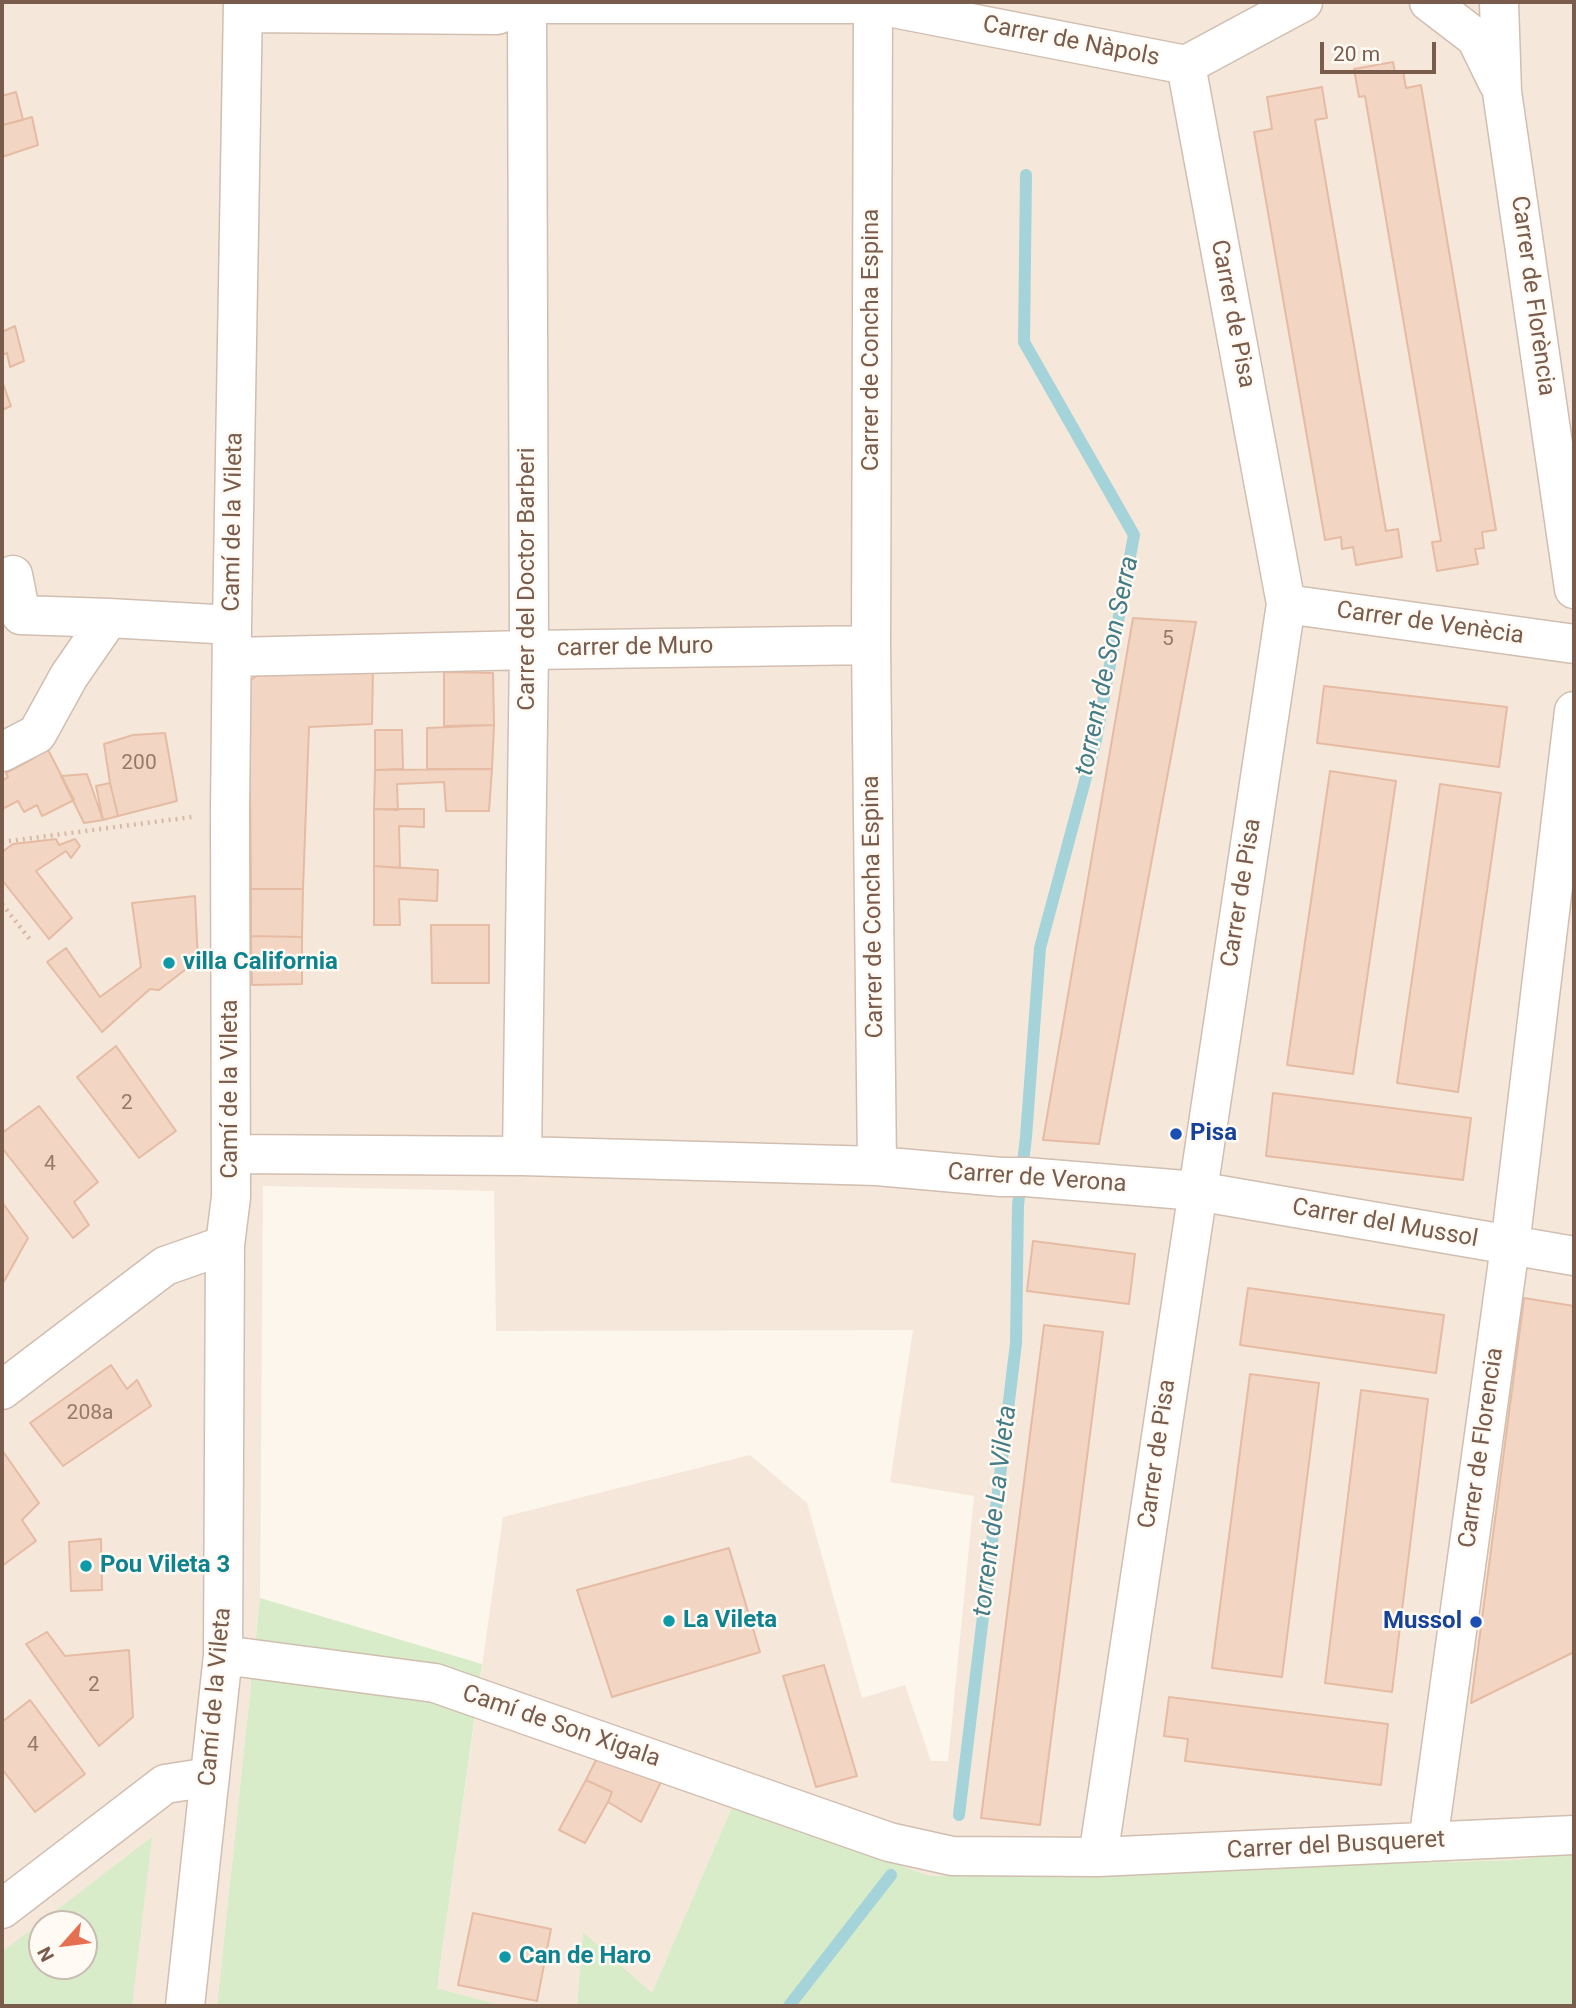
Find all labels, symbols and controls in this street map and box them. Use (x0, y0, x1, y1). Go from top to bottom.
street label: Carrer de Nàpols (980, 11, 1162, 73)
scale bar (1324, 28, 1440, 72)
text: 20 m (1333, 42, 1380, 66)
street label: Carrer de Florència (1504, 194, 1560, 398)
street label: Carrer de Concha Espina (858, 209, 886, 471)
street label: Carrer de Pisa (1204, 238, 1260, 390)
street label: Camí de la Vileta (218, 432, 250, 612)
street label: Carrer del Doctor Barberi (514, 447, 542, 711)
water label: torrent de Son Serra (1070, 553, 1146, 779)
street label: Carrer de Venècia (1335, 597, 1525, 651)
house number: 5 (1162, 627, 1174, 653)
street label: carrer de Muro (557, 632, 713, 664)
house number: 200 (121, 751, 157, 777)
street label: Carrer de Concha Espina (857, 775, 891, 1039)
street label: Carrer de Pisa (1216, 817, 1268, 969)
place label: villa California (183, 949, 338, 977)
marker: villa California (161, 955, 177, 971)
street label: Camí de la Vileta (217, 999, 245, 1179)
house number: 2 (121, 1091, 133, 1117)
place label: Pisa (1190, 1120, 1237, 1148)
marker: Pisa (1168, 1126, 1184, 1142)
house number: 4 (44, 1152, 56, 1178)
street label: Carrer de Verona (947, 1158, 1127, 1200)
street label: Carrer del Mussol (1290, 1193, 1480, 1255)
street label: Carrer de Florencia (1454, 1346, 1510, 1550)
street label: Carrer de Pisa (1133, 1378, 1183, 1530)
house number: 208a (67, 1401, 113, 1427)
water label: torrent de La Vileta (968, 1404, 1024, 1618)
place label: Pou Vileta 3 (100, 1552, 230, 1580)
marker: Pou Vileta 3 (78, 1558, 94, 1574)
street label: Camí de la Vileta (194, 1606, 238, 1788)
place label: La Vileta (683, 1607, 777, 1635)
place label: Mussol (1383, 1608, 1462, 1636)
marker: La Vileta (661, 1613, 677, 1629)
marker: Mussol (1468, 1614, 1484, 1630)
house number: 2 (88, 1673, 100, 1699)
street label: Camí de Son Xigala (458, 1680, 664, 1774)
house number: 4 (27, 1733, 39, 1759)
street label: Carrer del Busqueret (1226, 1826, 1446, 1866)
north arrow (28, 1910, 98, 1980)
text: N (32, 1943, 59, 1965)
place label: Can de Haro (519, 1943, 651, 1971)
marker: Can de Haro (497, 1949, 513, 1965)

